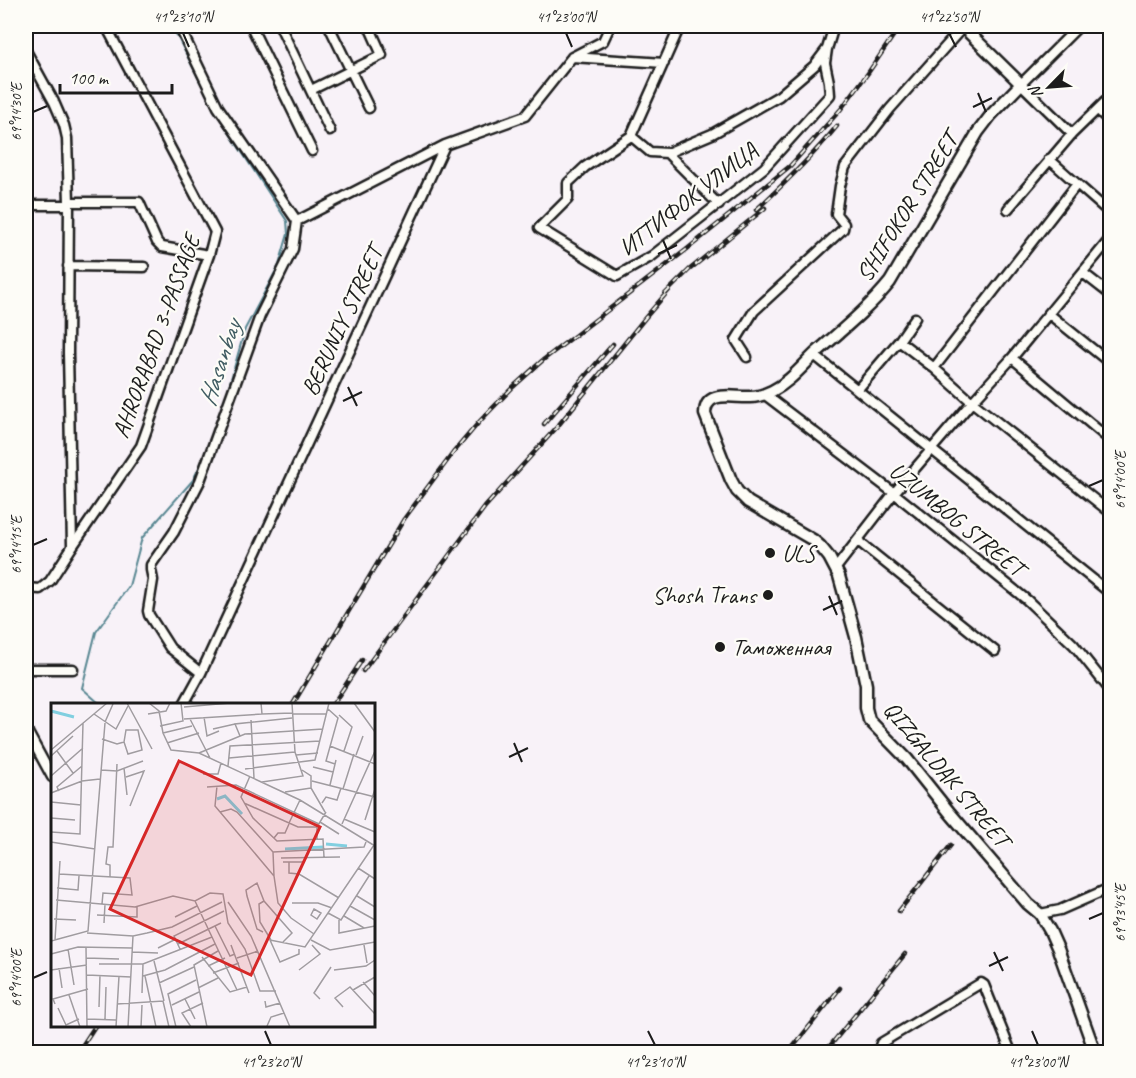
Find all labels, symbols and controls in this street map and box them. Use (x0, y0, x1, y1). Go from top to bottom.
text: 41°23'10"N (153, 8, 216, 27)
text: 41°23'00"N (536, 8, 599, 27)
text: 41°22'50"N (919, 8, 982, 27)
scale bar (60, 57, 172, 95)
north arrow (1019, 57, 1079, 117)
text: 100 m (69, 67, 110, 89)
text: 69°14'30"E (7, 81, 26, 141)
text: N (1024, 81, 1047, 102)
street label: SHIFOKOR STREET (849, 122, 968, 287)
street label: ИТТИФОК УЛИЦА (613, 135, 764, 263)
street label: AHRORABAD 3-PASSAGE (105, 227, 208, 442)
street label: BERUNIY STREET (294, 236, 392, 400)
water label: Hasanbay (190, 312, 250, 410)
text: 69°14'00"E (1111, 449, 1130, 509)
street label: UZUMBOG STREET (883, 455, 1035, 586)
text: 69°14'15"E (7, 514, 26, 574)
place label: ULS (782, 538, 819, 568)
marker: ULS (763, 546, 777, 560)
place label: Shosh Trans (652, 580, 758, 610)
marker: Shosh Trans (761, 588, 775, 602)
place label: Таможенная (732, 632, 832, 662)
marker: Таможенная (713, 640, 727, 654)
street label: QIZGALDAK STREET (877, 695, 1020, 857)
inset map (51, 703, 375, 1027)
text: 69°13'45"E (1111, 882, 1130, 942)
text: 69°14'00"E (7, 947, 26, 1007)
text: 41°23'20"N (241, 1053, 304, 1072)
text: 41°23'10"N (625, 1053, 688, 1072)
text: 41°23'00"N (1008, 1053, 1071, 1072)

